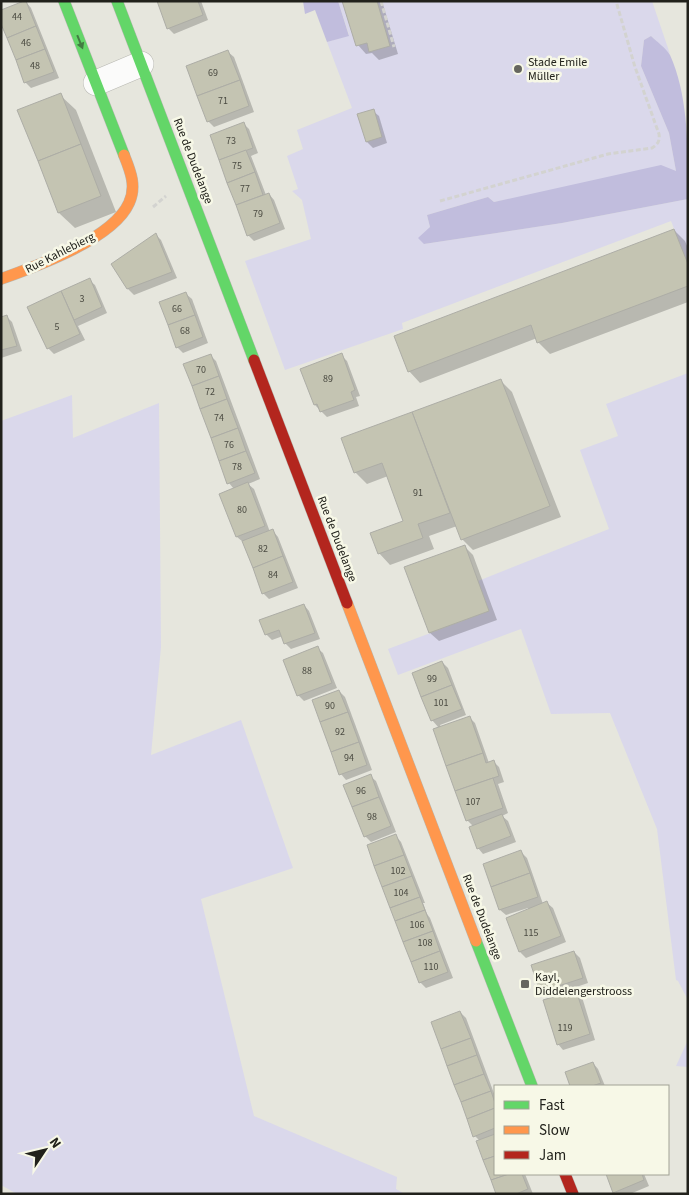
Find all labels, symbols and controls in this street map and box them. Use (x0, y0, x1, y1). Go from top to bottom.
house number: 44 (12, 10, 22, 24)
one-way arrow (77, 35, 85, 49)
house number: 46 (21, 36, 31, 50)
place label: Stade Emile Müller (528, 54, 587, 85)
house number: 48 (30, 59, 40, 73)
marker: Stade Emile Müller (512, 63, 524, 75)
house number: 69 (208, 66, 218, 80)
house number: 71 (218, 94, 228, 108)
street label: Rue de Dudelange (169, 116, 217, 206)
house number: 73 (226, 134, 236, 148)
house number: 75 (232, 159, 242, 173)
house number: 77 (240, 182, 250, 196)
house number: 79 (253, 207, 263, 221)
street label: Rue Kahlebierg (22, 228, 98, 278)
house number: 3 (80, 292, 85, 306)
house number: 66 (172, 302, 182, 316)
house number: 5 (55, 320, 60, 334)
house number: 68 (180, 324, 190, 338)
house number: 70 (196, 363, 206, 377)
house number: 89 (323, 372, 333, 386)
house number: 72 (205, 385, 215, 399)
house number: 74 (214, 411, 224, 425)
house number: 76 (224, 438, 234, 452)
house number: 78 (232, 460, 242, 474)
house number: 91 (413, 486, 423, 500)
street label: Rue de Dudelange (313, 494, 361, 584)
house number: 80 (237, 503, 247, 517)
house number: 82 (258, 542, 268, 556)
house number: 84 (268, 568, 278, 582)
house number: 88 (302, 664, 312, 678)
house number: 99 (427, 672, 437, 686)
house number: 101 (434, 696, 448, 710)
house number: 90 (325, 699, 335, 713)
house number: 92 (335, 725, 345, 739)
house number: 94 (344, 751, 354, 765)
house number: 96 (356, 784, 366, 798)
house number: 107 (466, 795, 480, 809)
house number: 98 (367, 810, 377, 824)
house number: 102 (391, 864, 405, 878)
street label: Rue de Dudelange (458, 872, 506, 962)
house number: 104 (394, 886, 408, 900)
house number: 106 (410, 918, 424, 932)
house number: 115 (524, 926, 538, 940)
house number: 108 (418, 936, 432, 950)
house number: 110 (424, 960, 438, 974)
place label: Kayl, Diddelengerstrooss (535, 969, 632, 1000)
marker: Kayl, Diddelengerstrooss (519, 978, 531, 990)
house number: 119 (558, 1021, 572, 1035)
legend (494, 1085, 669, 1175)
text: Fast (539, 1095, 565, 1116)
text: Slow (539, 1120, 570, 1141)
north arrow (20, 1125, 70, 1175)
text: N (44, 1134, 66, 1153)
text: Jam (539, 1145, 566, 1166)

